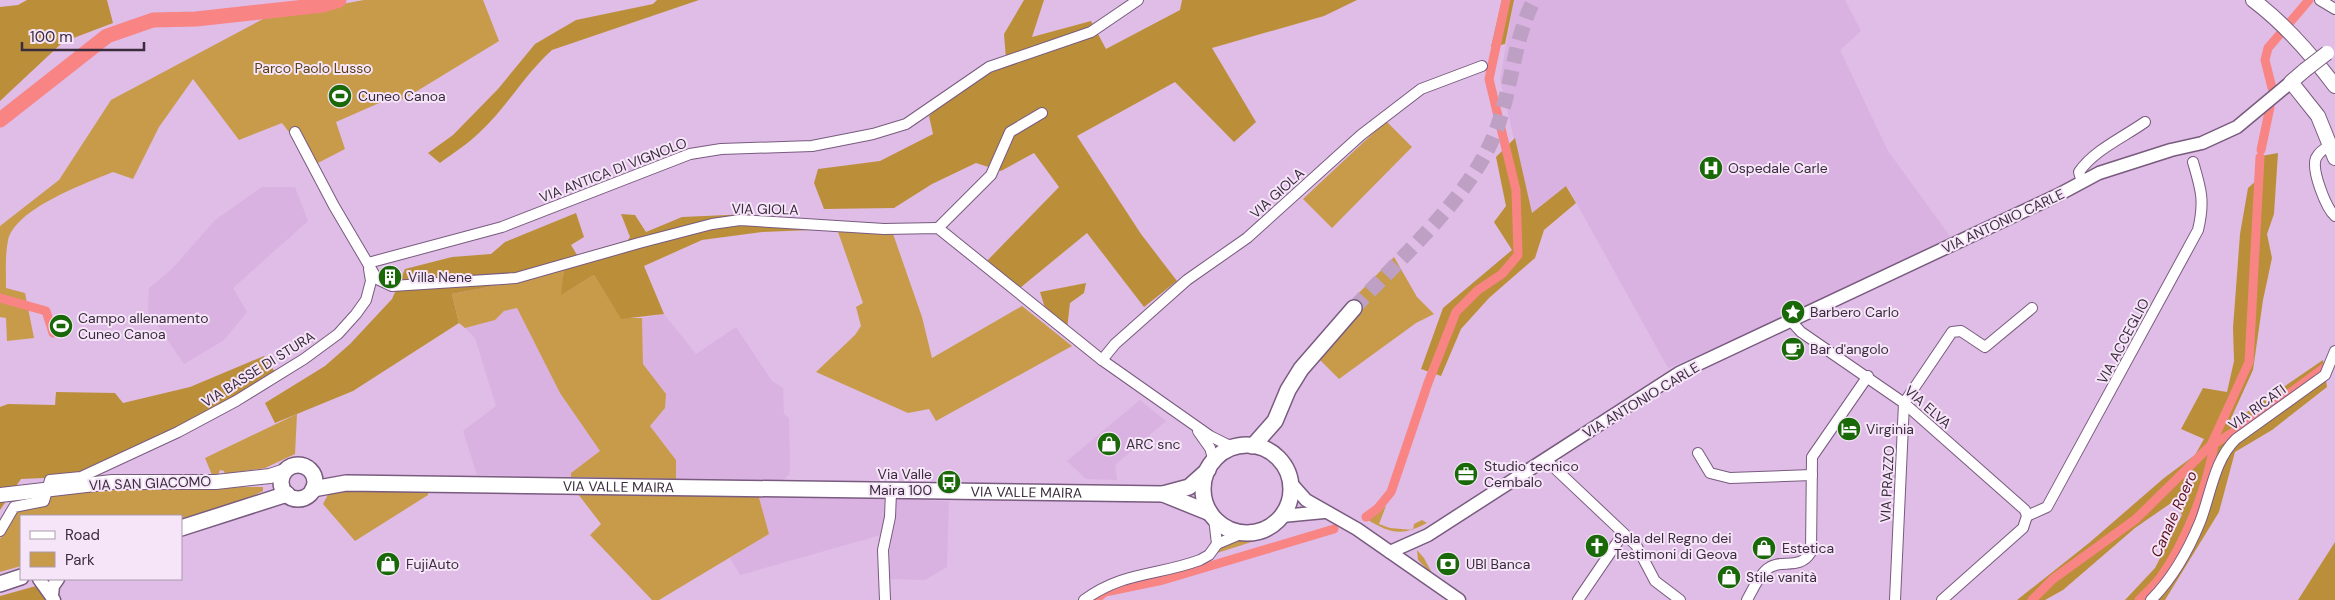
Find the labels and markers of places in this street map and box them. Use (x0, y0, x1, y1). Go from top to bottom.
sports icon: Cuneo Canoa (327, 83, 353, 109)
place label: Cuneo Canoa (358, 87, 446, 105)
hospital icon: Ospedale Carle (1698, 155, 1724, 181)
place label: Ospedale Carle (1728, 159, 1828, 177)
building icon: Villa Nene (377, 264, 403, 290)
place label: Villa Nene (408, 268, 472, 286)
place icon: Barbero Carlo (1780, 299, 1806, 325)
place label: Barbero Carlo (1810, 303, 1899, 321)
place label: Campo allenamento Cuneo Canoa (78, 309, 208, 343)
sports icon: Campo allenamento Cuneo Canoa (48, 313, 74, 339)
cafe icon: Bar d'angolo (1780, 336, 1806, 362)
place label: Bar d'angolo (1810, 340, 1889, 358)
hotel icon: Virginia (1836, 416, 1862, 442)
place label: Virginia (1866, 420, 1914, 438)
shop icon: ARC snc (1096, 431, 1122, 457)
place label: ARC snc (1126, 435, 1180, 453)
place label: Studio tecnico Cembalo (1484, 457, 1579, 491)
office icon: Studio tecnico Cembalo (1453, 461, 1479, 487)
place label: Via Valle Maira 100 (869, 465, 932, 499)
bus stop icon: Via Valle Maira 100 (936, 469, 962, 495)
place label: Sala del Regno dei Testimoni di Geova (1614, 529, 1737, 563)
church icon: Sala del Regno dei Testimoni di Geova (1584, 533, 1610, 559)
shop icon: Estetica (1751, 535, 1777, 561)
place label: Estetica (1782, 539, 1834, 557)
shop icon: FujiAuto (375, 551, 401, 577)
bank icon: UBI Banca (1435, 551, 1461, 577)
place label: FujiAuto (406, 555, 459, 573)
place label: UBI Banca (1466, 555, 1530, 573)
shop icon: Stile vanità (1716, 564, 1742, 590)
place label: Stile vanità (1746, 568, 1817, 586)

